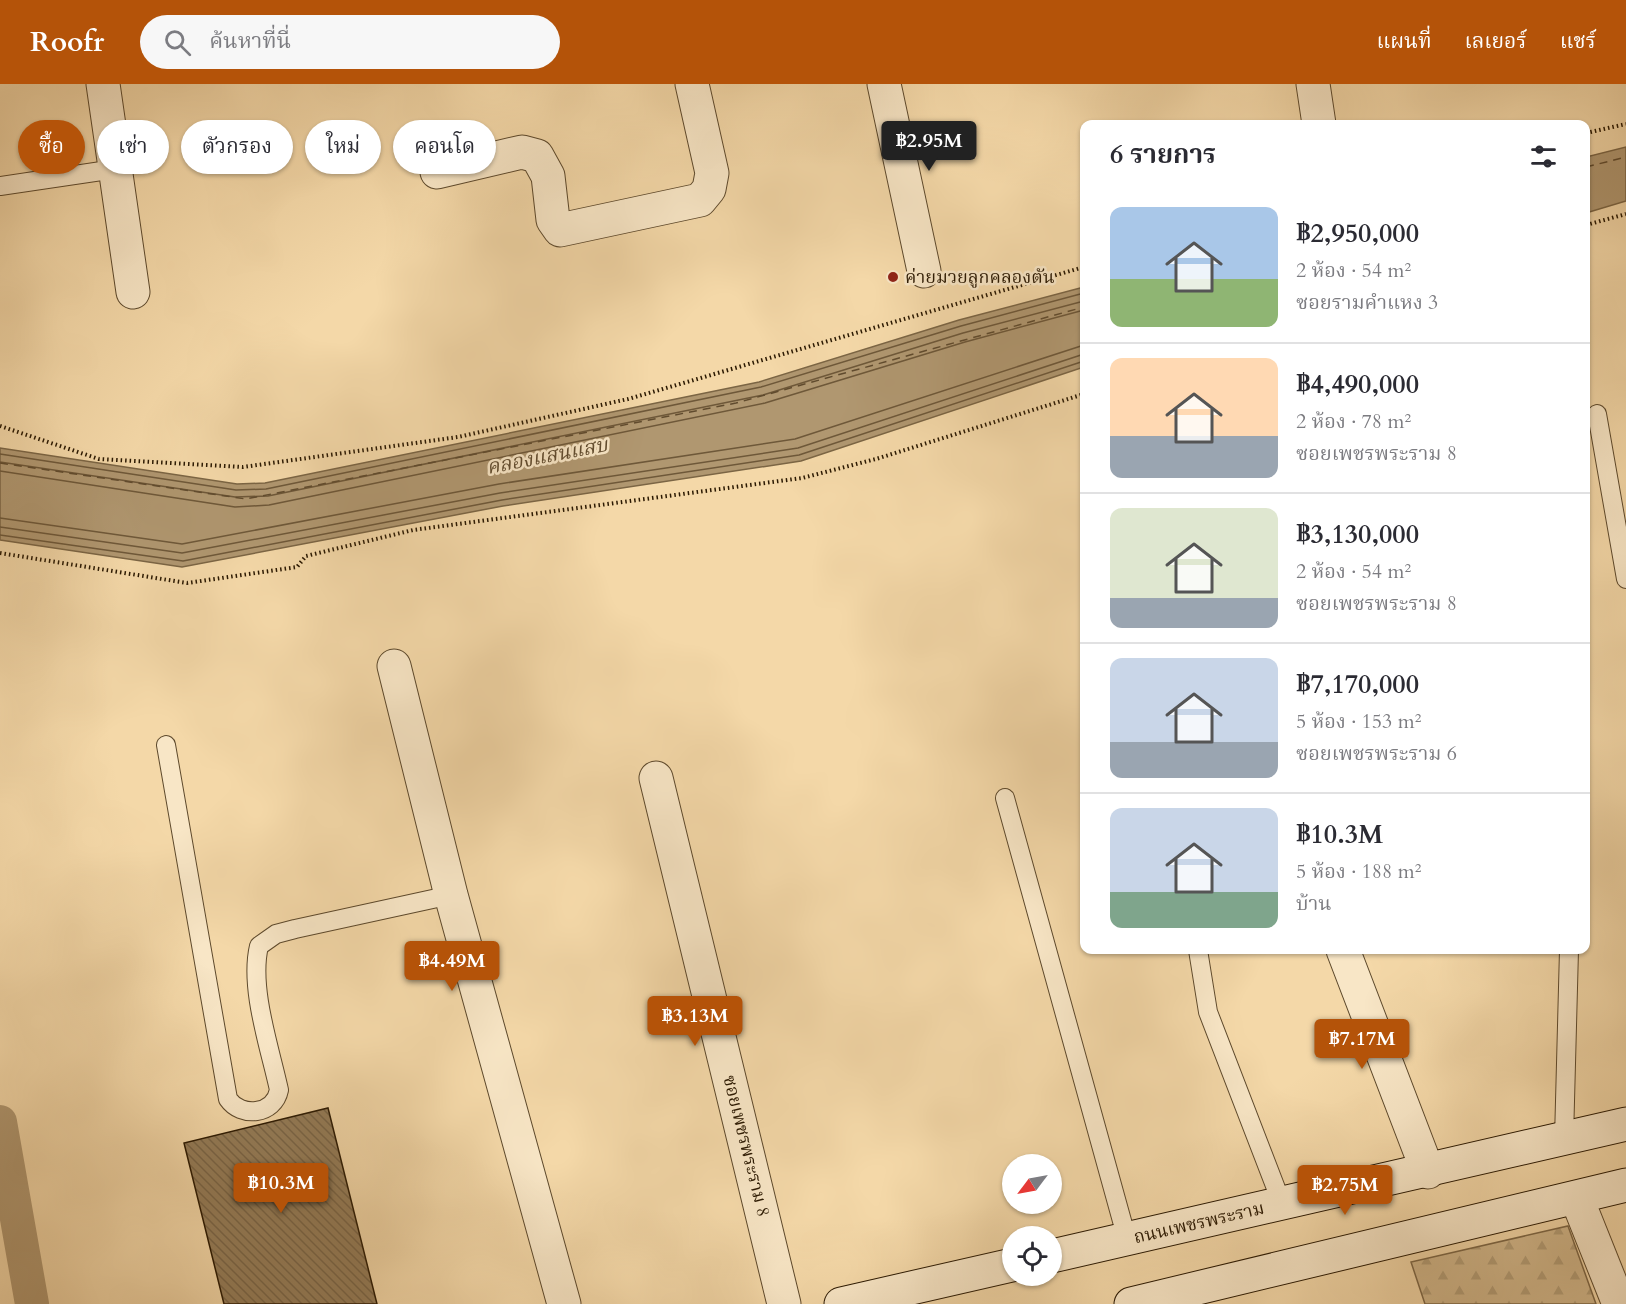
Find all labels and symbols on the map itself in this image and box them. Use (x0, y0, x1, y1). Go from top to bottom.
pin: ฿2.95M (880, 121, 978, 172)
place label: ค่ายมวยลูกคลองตัน (905, 265, 1055, 290)
marker: ค่ายมวยลูกคลองตัน (886, 270, 900, 284)
water label: คลองแสนแสบ (484, 431, 611, 481)
pin: ฿4.49M (403, 941, 501, 992)
pin: ฿3.13M (646, 996, 744, 1047)
pin: ฿7.17M (1313, 1019, 1411, 1070)
street label: ซอยเพชรพระราม 8 (716, 1073, 776, 1219)
north arrow (1002, 1154, 1062, 1214)
pin: ฿10.3M (232, 1163, 330, 1214)
pin: ฿2.75M (1296, 1165, 1394, 1216)
street label: ถนนเพชรพระราม (1131, 1196, 1267, 1250)

